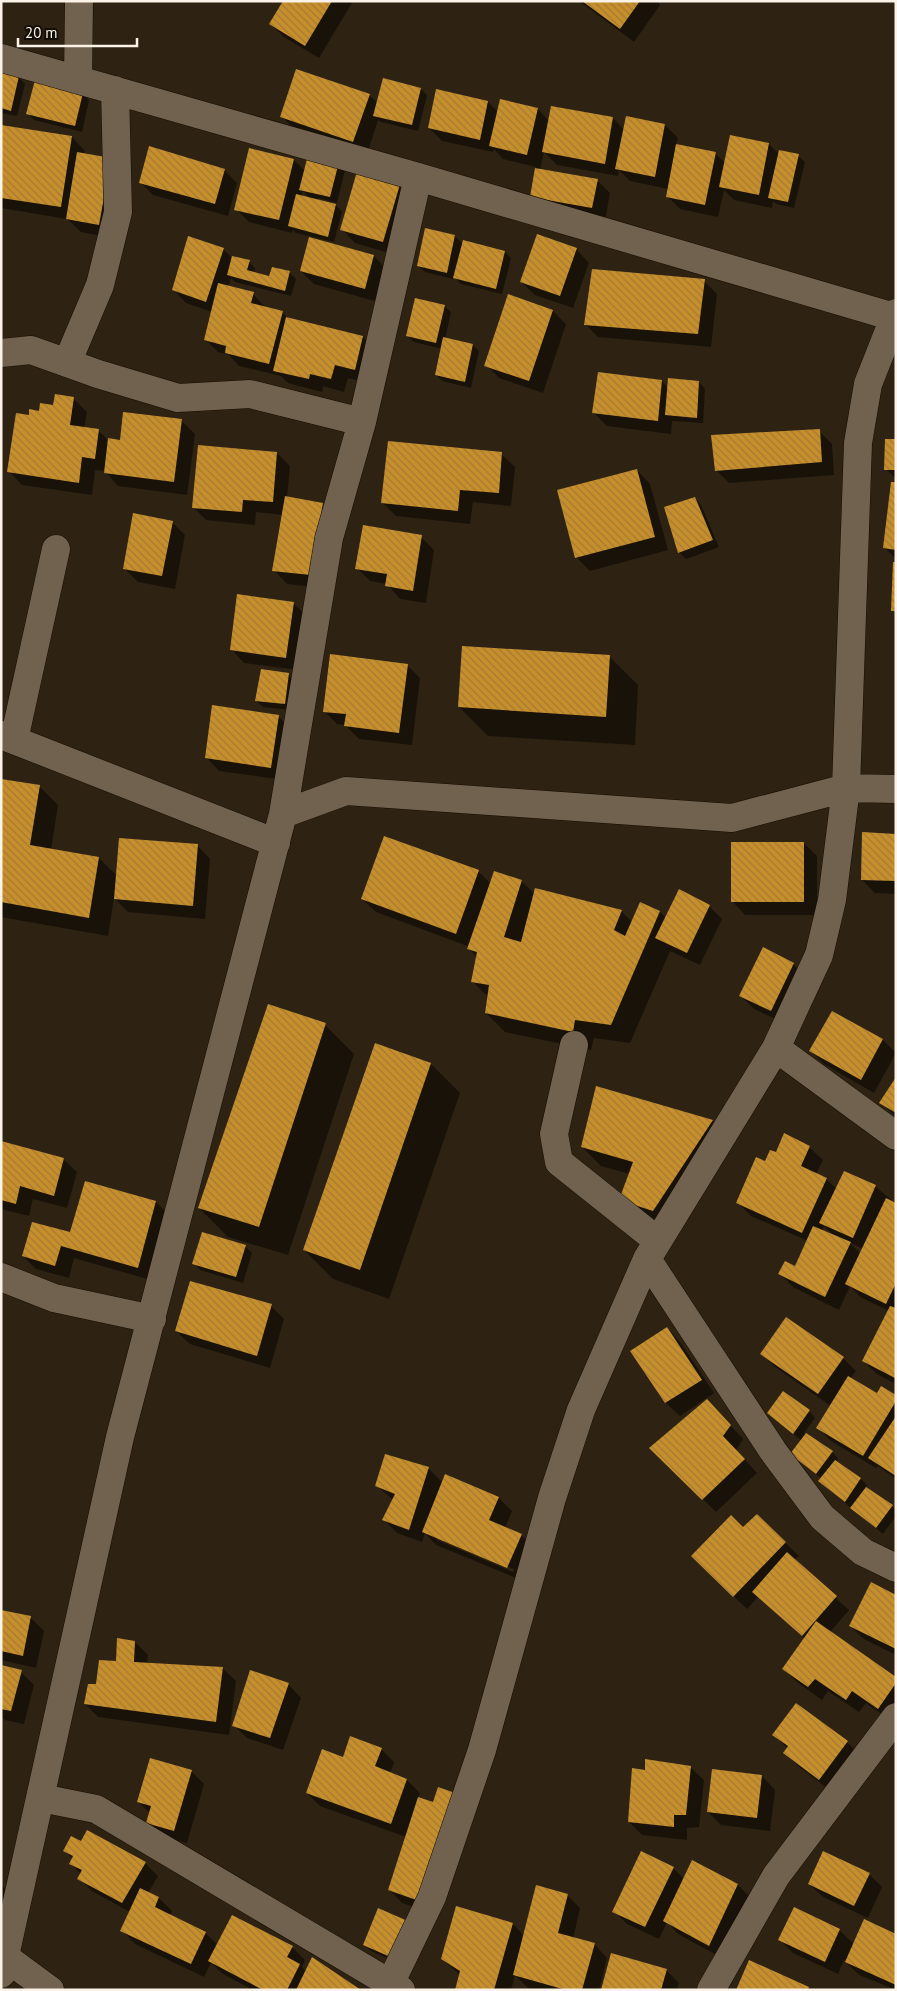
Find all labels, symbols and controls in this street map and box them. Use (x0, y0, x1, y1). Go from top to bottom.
scale bar (18, 15, 136, 47)
text: 20 m (25, 23, 58, 42)

